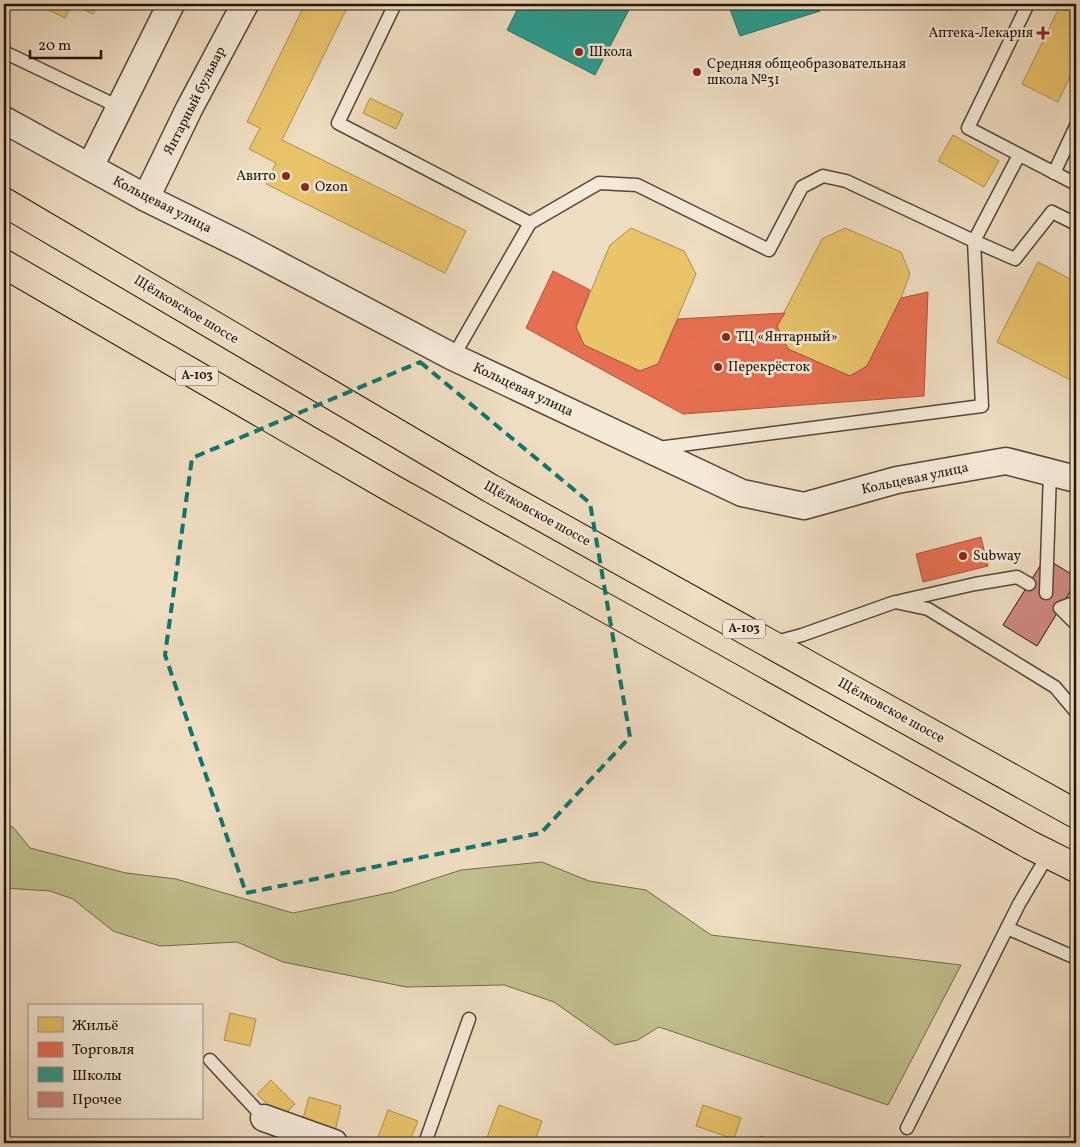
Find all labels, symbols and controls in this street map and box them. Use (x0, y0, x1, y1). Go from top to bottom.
place label: Аптека-Лекарня (928, 24, 1033, 43)
marker: Аптека-Лекарня (1037, 27, 1049, 39)
scale bar (30, 28, 101, 60)
text: 20 m (38, 36, 71, 57)
place label: Школа (589, 43, 632, 62)
street label: Янтарный бульвар (159, 44, 231, 158)
marker: Школа (573, 46, 585, 58)
place label: Средняя общеобразовательная школа №31 (707, 55, 906, 90)
marker: Средняя общеобразовательная школа №31 (691, 66, 703, 78)
place label: Авито (236, 167, 276, 186)
marker: Авито (280, 170, 292, 182)
street label: Кольцевая улица (109, 172, 215, 238)
place label: Ozon (315, 178, 348, 197)
marker: Ozon (299, 181, 311, 193)
street label: Щёлковское шоссе (130, 271, 242, 349)
place label: ТЦ «Янтарный» (736, 328, 838, 347)
marker: ТЦ «Янтарный» (720, 331, 732, 343)
street label: Кольцевая улица (470, 358, 576, 422)
place label: Перекрёсток (728, 358, 811, 377)
marker: Перекрёсток (712, 361, 724, 373)
road number: А-103 (176, 366, 218, 386)
street label: Кольцевая улица (860, 458, 970, 500)
street label: Щёлковское шоссе (480, 477, 594, 551)
place label: Subway (973, 547, 1022, 566)
marker: Subway (957, 550, 969, 562)
road number: А-103 (723, 620, 765, 638)
street label: Щёлковское шоссе (834, 674, 948, 748)
legend (28, 1004, 202, 1120)
text: Жильё (72, 1016, 118, 1037)
text: Торговля (72, 1040, 134, 1061)
text: Школы (72, 1066, 122, 1087)
text: Прочее (72, 1090, 122, 1111)

